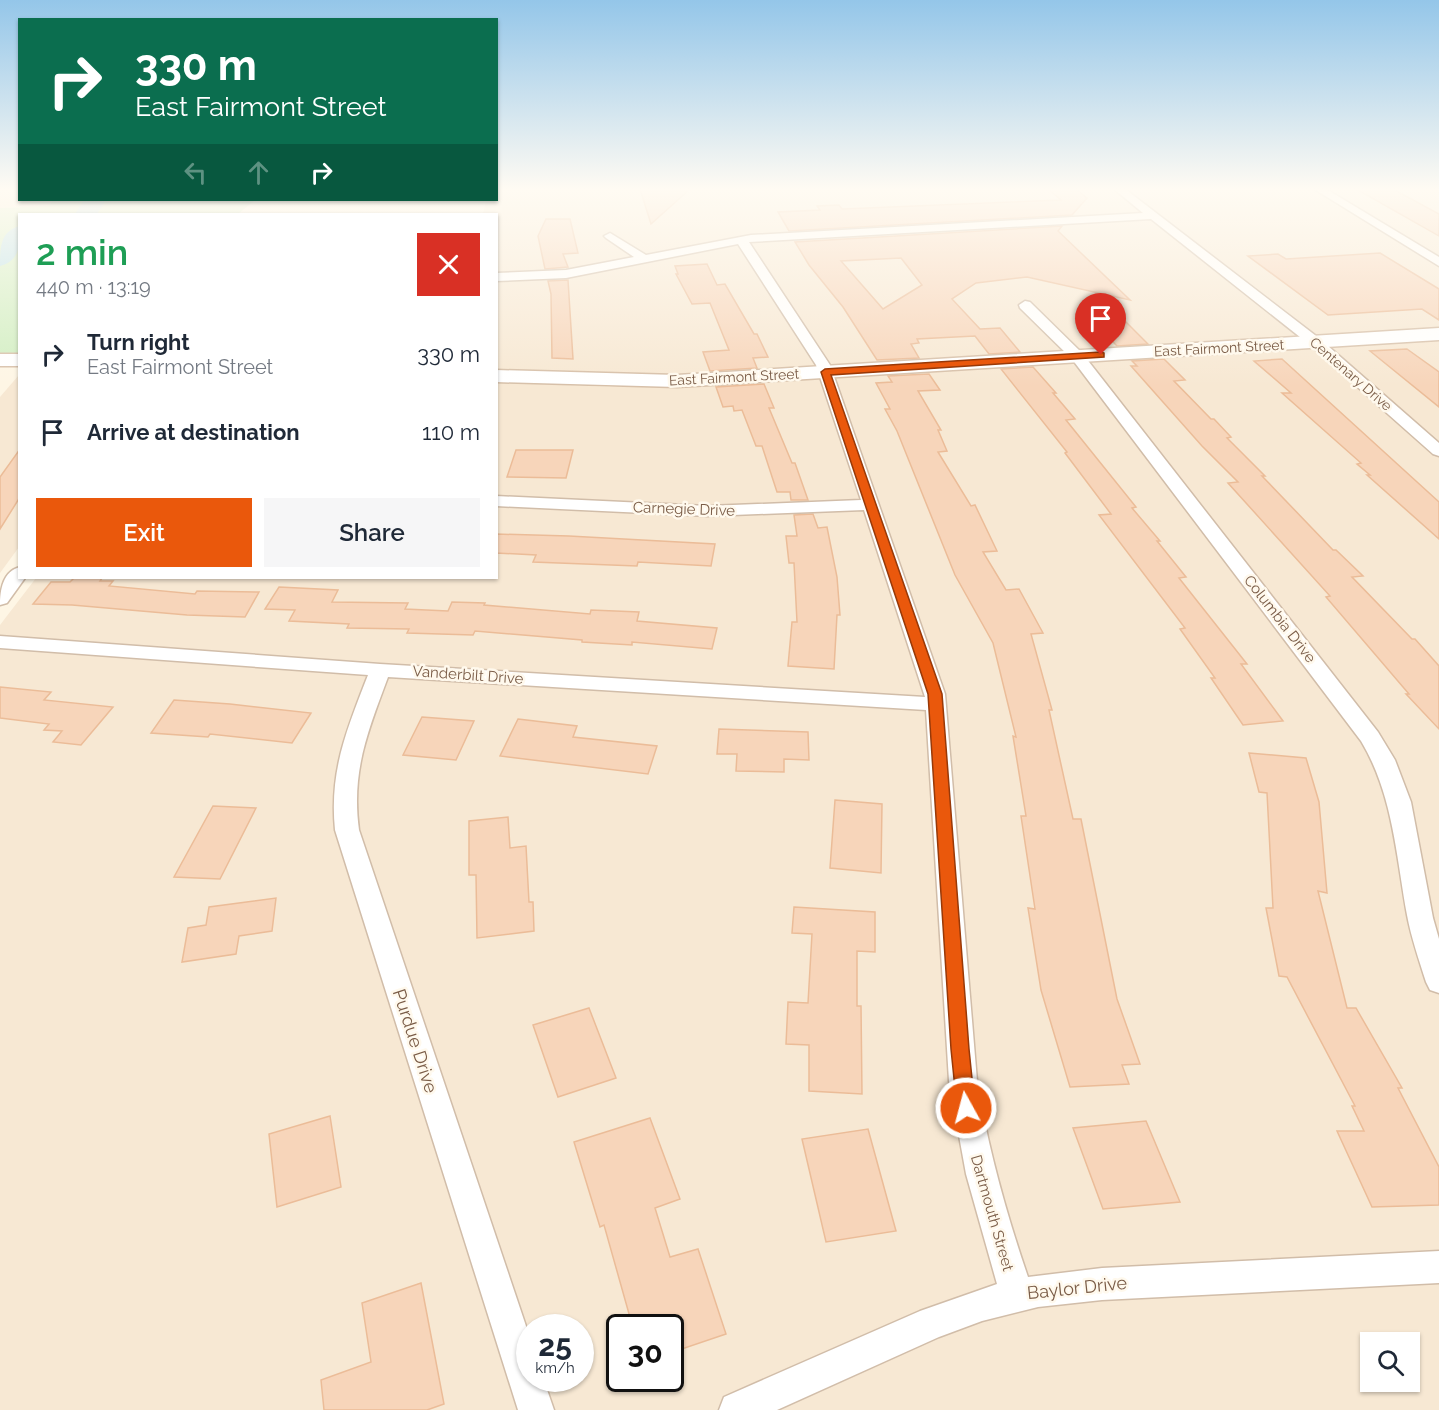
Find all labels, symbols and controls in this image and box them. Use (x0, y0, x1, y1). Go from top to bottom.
text: 330 m (135, 41, 257, 90)
icon: right (36, 42, 114, 120)
text: East Fairmont Street (135, 91, 387, 122)
icon: left (179, 156, 212, 189)
icon: ahead (242, 156, 275, 189)
icon: right (305, 156, 338, 189)
text: 2 min (36, 231, 128, 273)
button: close (417, 233, 480, 296)
text: 440 m · 13:19 (36, 275, 151, 299)
pin (1075, 293, 1126, 355)
icon: arrive (1084, 302, 1117, 335)
text: Turn right (87, 329, 190, 355)
street label: Centenary Drive (1307, 334, 1395, 414)
street label: East Fairmont Street (1153, 337, 1285, 359)
icon: right (36, 338, 69, 371)
text: 330 m (417, 341, 480, 367)
text: East Fairmont Street (87, 355, 273, 379)
street label: East Fairmont Street (668, 366, 800, 388)
icon: arrive (36, 416, 69, 449)
text: Arrive at destination (87, 419, 300, 445)
text: 110 m (422, 419, 480, 445)
button: Exit (36, 498, 252, 567)
button: Share (264, 498, 480, 567)
street label: Carnegie Drive (633, 498, 736, 520)
street label: Columbia Drive (1240, 572, 1320, 667)
street label: Vanderbilt Drive (412, 662, 524, 688)
street label: Purdue Drive (389, 986, 442, 1096)
position arrow (934, 1076, 998, 1140)
street label: Dartmouth Street (967, 1153, 1017, 1273)
street label: Baylor Drive (1026, 1272, 1128, 1303)
speed limit sign: 30 (606, 1314, 684, 1392)
text: 25 (538, 1328, 572, 1363)
map controls (1360, 1332, 1420, 1392)
button: search (1360, 1332, 1420, 1392)
text: km/h (535, 1359, 575, 1377)

